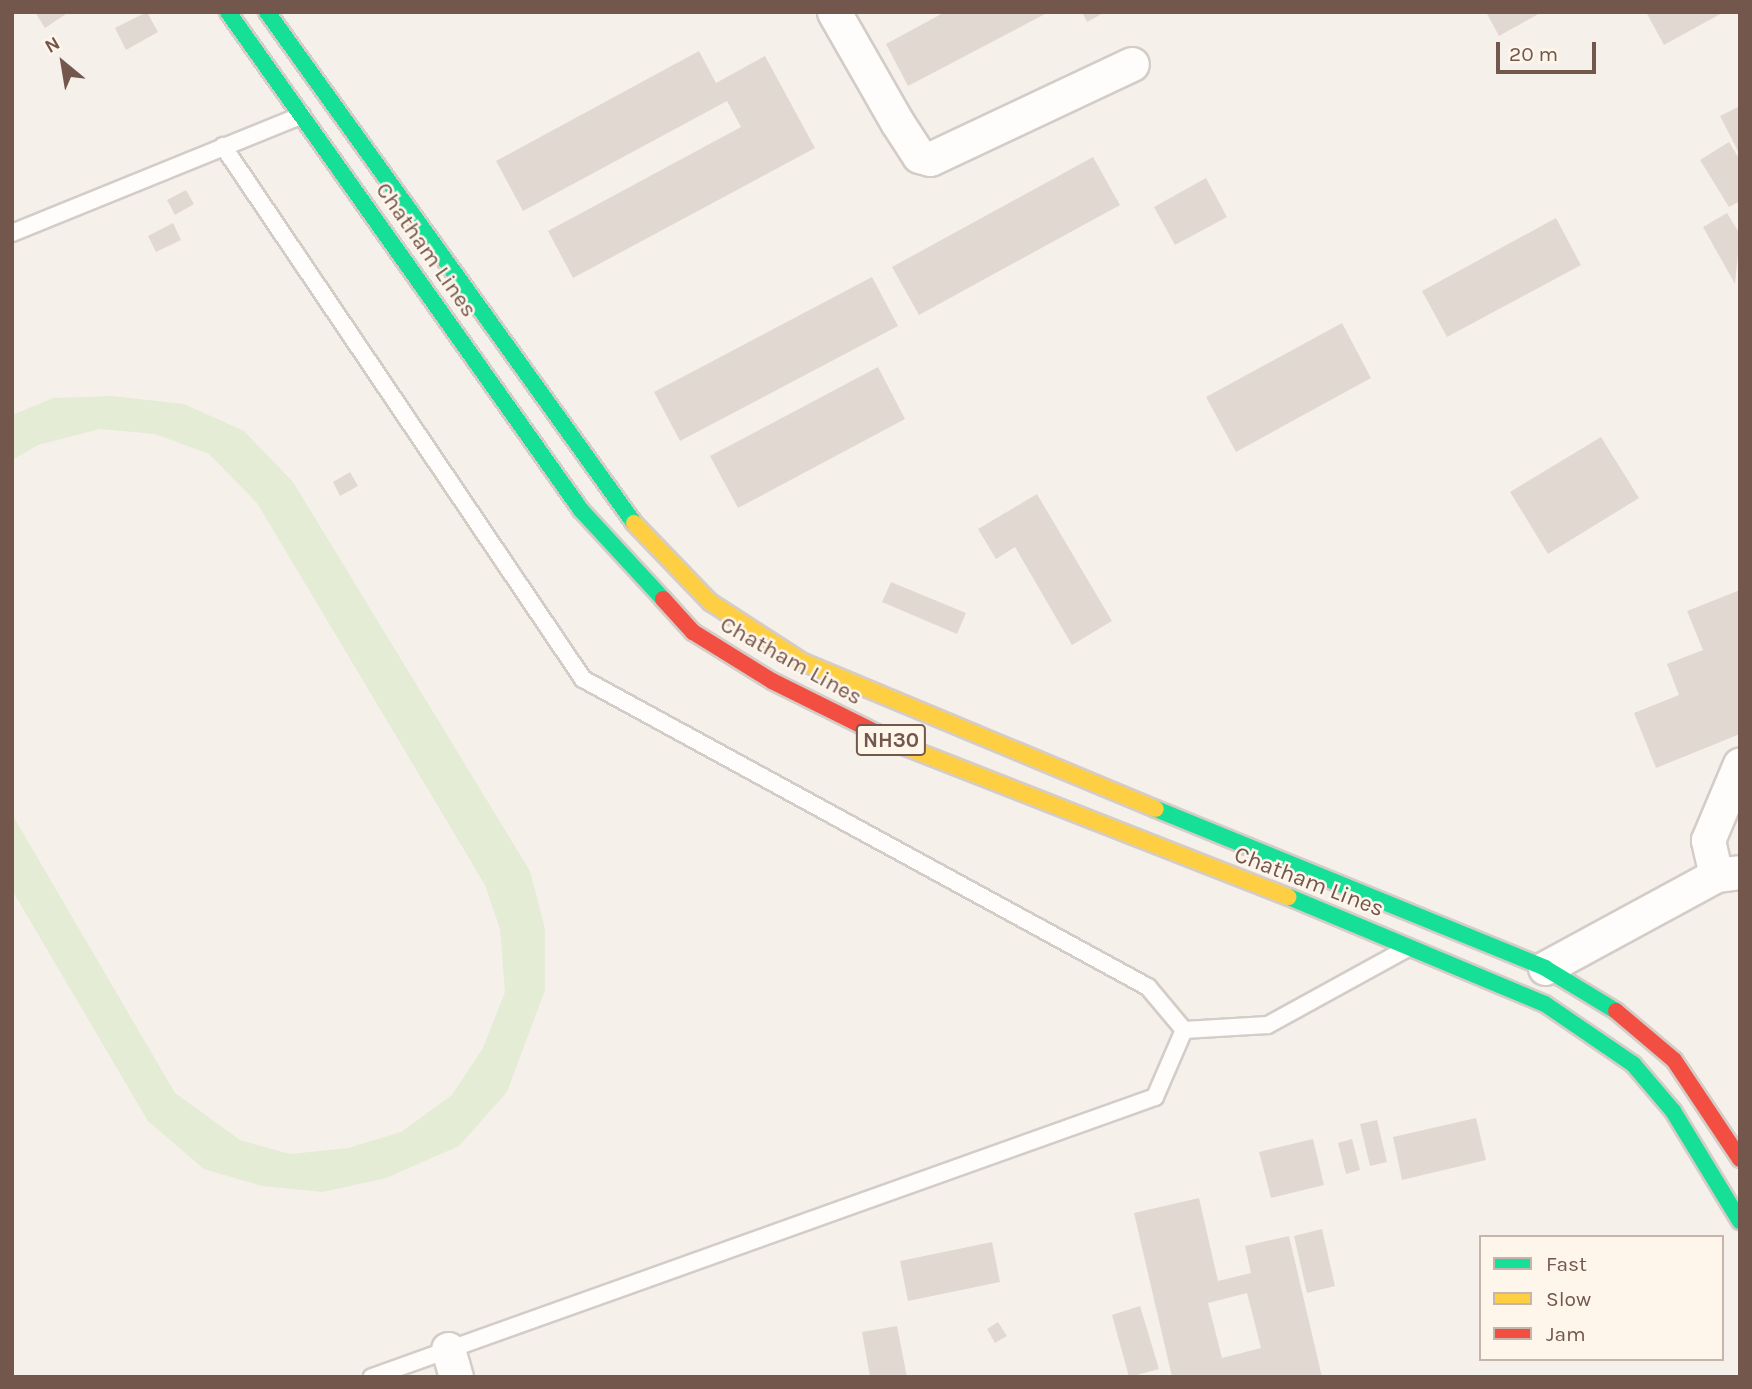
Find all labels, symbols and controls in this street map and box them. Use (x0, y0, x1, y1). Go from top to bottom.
north arrow (28, 28, 98, 98)
scale bar (1500, 28, 1600, 72)
text: N (41, 32, 64, 58)
text: 20 m (1509, 42, 1558, 66)
street label: Chatham Lines (369, 177, 483, 323)
street label: Chatham Lines (715, 611, 867, 711)
road number: NH30 (854, 722, 928, 758)
street label: Chatham Lines (1230, 841, 1388, 923)
legend (1479, 1235, 1724, 1361)
text: Fast (1546, 1252, 1587, 1276)
text: Slow (1546, 1287, 1591, 1311)
text: Jam (1546, 1322, 1586, 1346)

